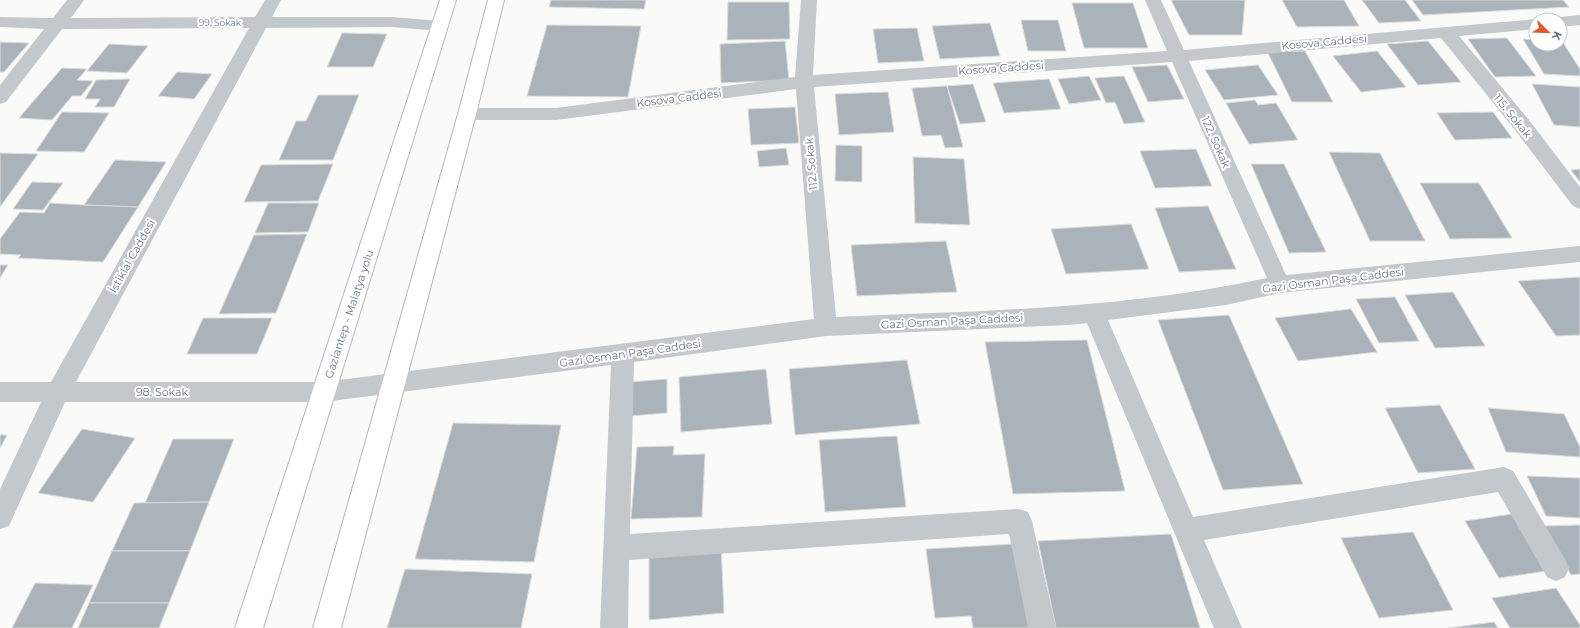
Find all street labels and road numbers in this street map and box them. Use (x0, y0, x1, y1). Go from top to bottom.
street label: 99. Sokak (199, 17, 242, 28)
street label: Kosova Caddesi (1281, 31, 1367, 53)
street label: Kosova Caddesi (958, 58, 1044, 78)
street label: Kosova Caddesi (636, 86, 722, 110)
street label: 115. Sokak (1491, 91, 1535, 141)
street label: 122. Sokak (1198, 114, 1234, 170)
street label: 112. Sokak (802, 137, 820, 191)
street label: İstiklal Caddesi (106, 217, 158, 295)
street label: Gaziantep - Malatya yolu (322, 248, 376, 380)
street label: Gazi Osman Paşa Caddesi (1261, 264, 1405, 296)
street label: Gazi Osman Paşa Caddesi (880, 310, 1024, 332)
street label: Gazi Osman Paşa Caddesi (558, 336, 702, 370)
street label: 98. Sokak (136, 385, 189, 399)

